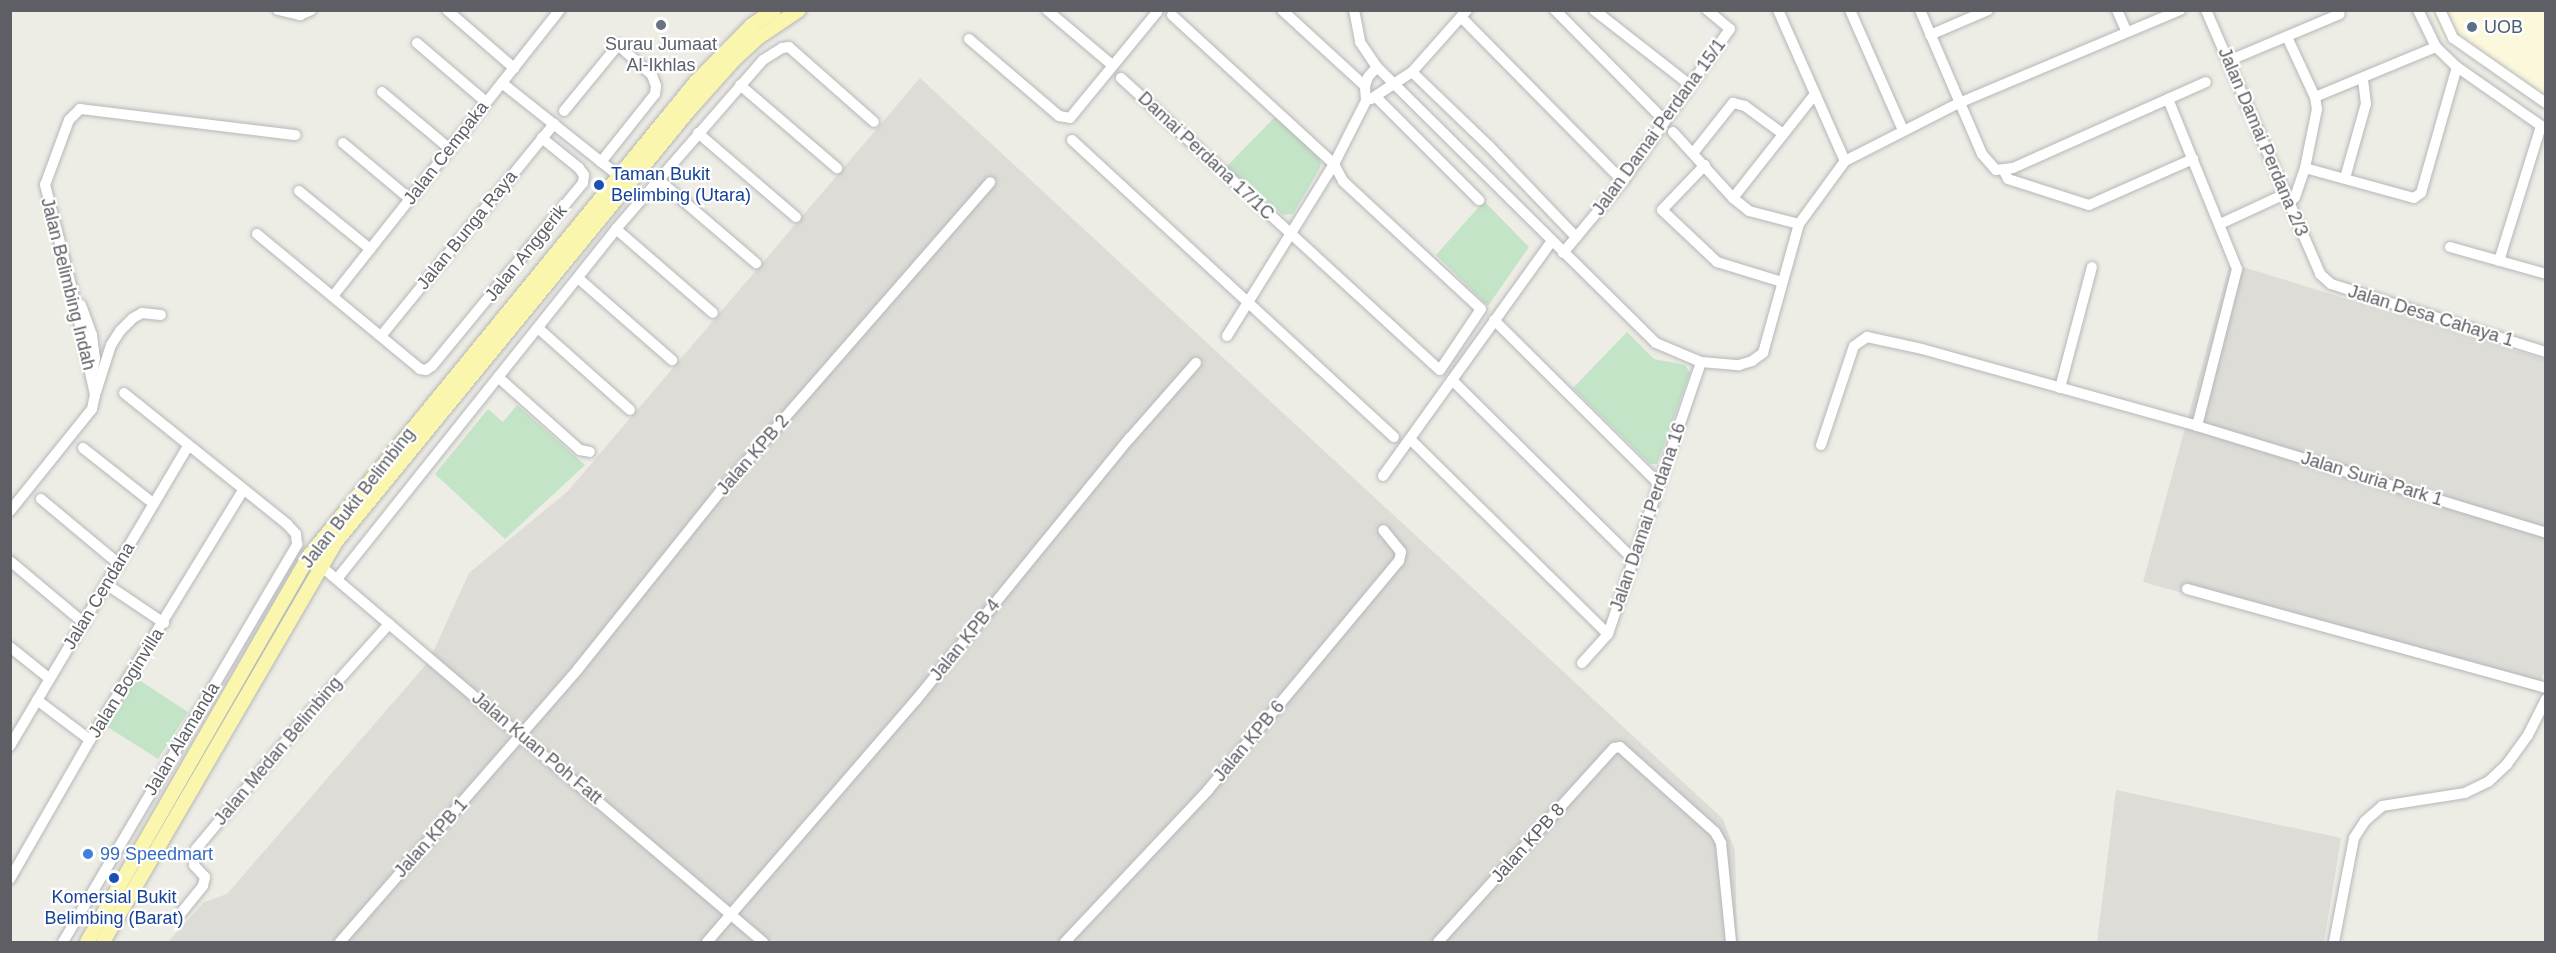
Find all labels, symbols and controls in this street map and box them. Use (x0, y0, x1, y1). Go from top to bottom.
place label: UOB (2484, 16, 2523, 38)
marker: Surau Jumaat Al-Ikhlas (654, 18, 668, 32)
marker: UOB (2465, 20, 2479, 34)
place label: Surau Jumaat Al-Ikhlas (605, 34, 717, 76)
street label: Jalan Damai Perdana 15/1 (1588, 34, 1730, 220)
street label: Jalan Damai Perdana 2/3 (2213, 44, 2313, 240)
street label: Damai Perdana 17/1C (1134, 87, 1278, 225)
street label: Jalan Cempaka (399, 97, 493, 209)
place label: Taman Bukit Belimbing (Utara) (611, 164, 751, 207)
street label: Jalan Bunga Raya (412, 166, 522, 294)
marker: Taman Bukit Belimbing (Utara) (592, 178, 606, 192)
street label: Jalan Belimbing Indah (36, 195, 100, 373)
street label: Jalan Anggerik (480, 200, 572, 306)
street label: Jalan Desa Cahaya 1 (2346, 281, 2516, 351)
street label: Jalan KPB 2 (712, 411, 794, 499)
street label: Jalan Damai Perdana 16 (1606, 420, 1690, 614)
street label: Jalan Bukit Belimbing (297, 424, 419, 572)
street label: Jalan Suria Park 1 (2299, 447, 2445, 511)
street label: Jalan Cendana (59, 539, 139, 653)
street label: Jalan KPB 4 (925, 595, 1005, 685)
street label: Jalan Boginvilla (84, 624, 168, 742)
street label: Jalan Medan Belimbing (210, 672, 346, 830)
street label: Jalan Alamanda (140, 678, 224, 800)
street label: Jalan Kuan Poh Fatt (468, 687, 606, 809)
street label: Jalan KPB 6 (1209, 696, 1289, 786)
street label: Jalan KPB 1 (390, 794, 472, 882)
street label: Jalan KPB 8 (1487, 799, 1569, 887)
place label: 99 Speedmart (100, 843, 213, 865)
marker: 99 Speedmart (81, 847, 95, 861)
marker: Komersial Bukit Belimbing (Barat) (107, 871, 121, 885)
place label: Komersial Bukit Belimbing (Barat) (44, 887, 184, 930)

